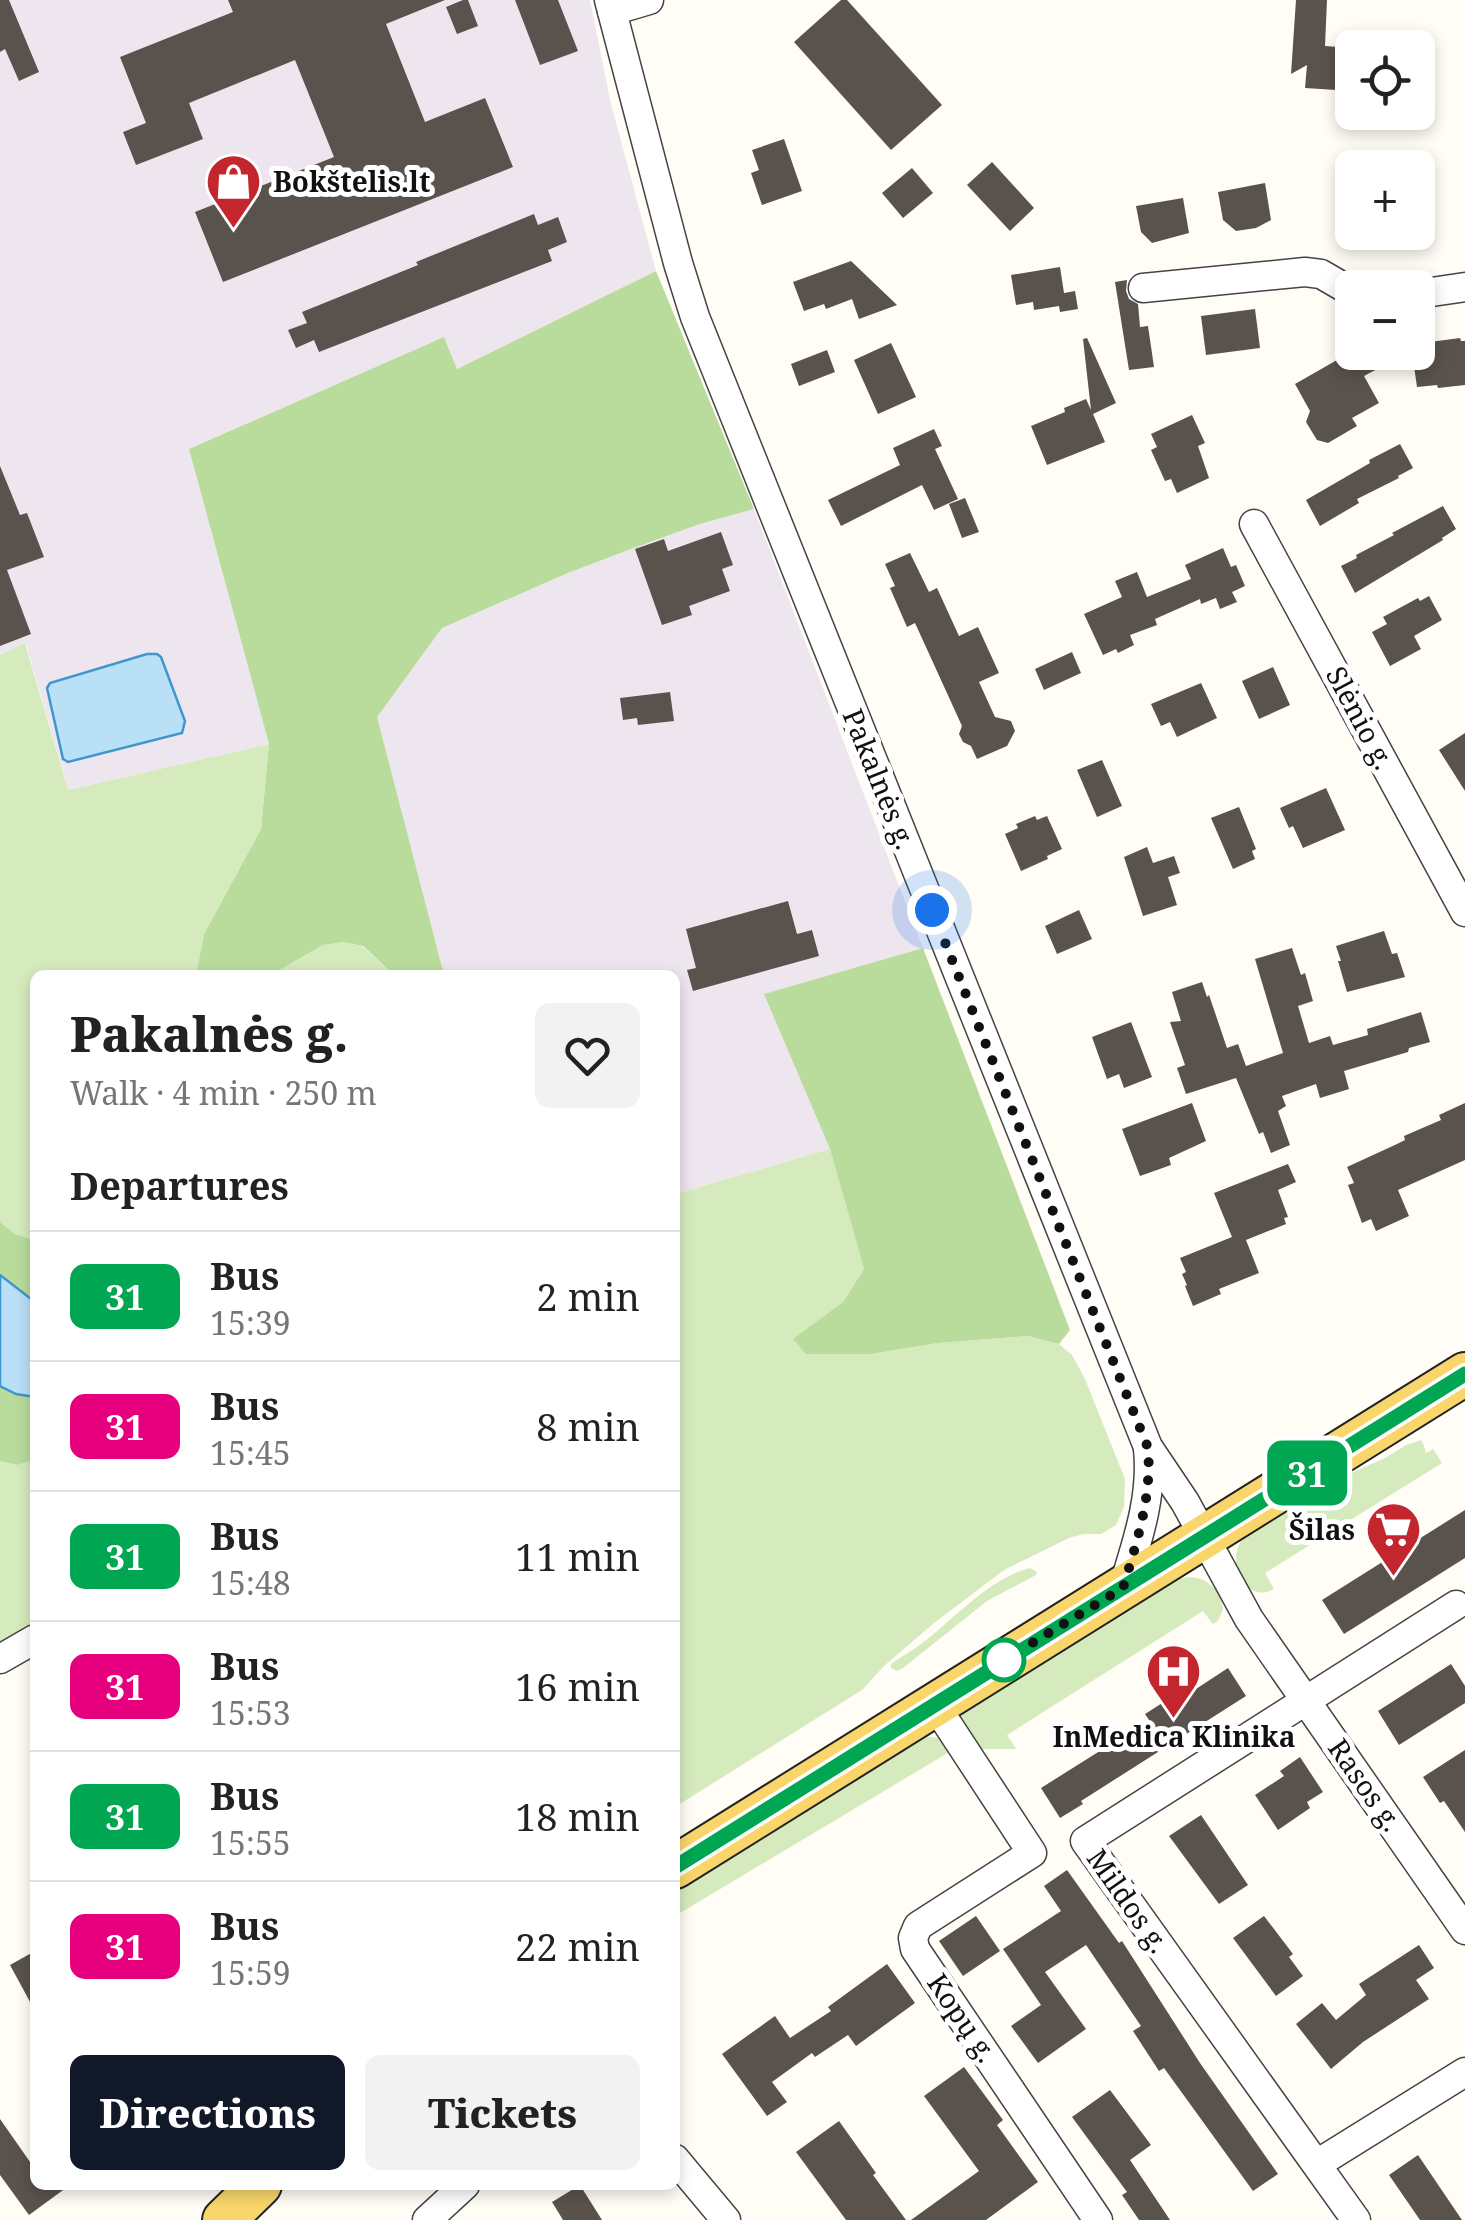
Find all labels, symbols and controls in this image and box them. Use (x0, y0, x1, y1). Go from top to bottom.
map controls (1335, 30, 1435, 370)
button: locate (1335, 30, 1435, 130)
button: + (1335, 150, 1435, 250)
shop icon: Bokštelis.lt (204, 152, 264, 231)
place label: Bokštelis.lt (273, 162, 430, 200)
button: − (1335, 270, 1435, 370)
street label: Slėnio g. (1318, 659, 1404, 776)
street label: Pakalnės g. (834, 703, 925, 855)
your location (907, 885, 957, 935)
text: Pakalnės g. (70, 1001, 348, 1066)
button: heart (535, 1003, 640, 1108)
text: Walk · 4 min · 250 m (70, 1071, 377, 1114)
text: Departures (70, 1159, 289, 1211)
text: Bus (210, 1249, 279, 1301)
text: 2 min (536, 1270, 640, 1322)
text: 31 (105, 1273, 145, 1320)
text: 15:39 (210, 1301, 291, 1344)
text: Bus (210, 1379, 279, 1431)
text: 8 min (536, 1400, 640, 1452)
text: 31 (105, 1403, 145, 1450)
text: 15:45 (210, 1431, 291, 1474)
line badge: 31 (1262, 1440, 1352, 1506)
text: 31 (1287, 1450, 1327, 1497)
supermarket icon: Šilas (1364, 1500, 1424, 1579)
text: Bus (210, 1509, 279, 1561)
place label: Šilas (1289, 1510, 1355, 1548)
text: 11 min (515, 1530, 640, 1582)
text: 31 (105, 1533, 145, 1580)
text: 15:48 (210, 1561, 291, 1604)
text: Bus (210, 1639, 279, 1691)
unlabelled marker (983, 1639, 1025, 1681)
hospital icon: InMedica Klinika (1144, 1641, 1204, 1720)
text: 16 min (515, 1660, 640, 1712)
text: 31 (105, 1663, 145, 1710)
text: 15:53 (210, 1691, 291, 1734)
place label: InMedica Klinika (1053, 1717, 1295, 1755)
street label: Rasos g. (1320, 1731, 1411, 1838)
text: Bus (210, 1769, 279, 1821)
text: 18 min (515, 1790, 640, 1842)
text: 31 (105, 1793, 145, 1840)
text: 15:55 (210, 1821, 291, 1864)
street label: Mildos g. (1079, 1841, 1179, 1960)
text: Bus (210, 1899, 279, 1951)
text: 22 min (515, 1920, 640, 1972)
text: 31 (105, 1923, 145, 1970)
text: 15:59 (210, 1951, 291, 1994)
street label: Kopų g. (919, 1966, 1006, 2069)
button: Directions (70, 2055, 345, 2170)
button: Tickets (365, 2055, 640, 2170)

